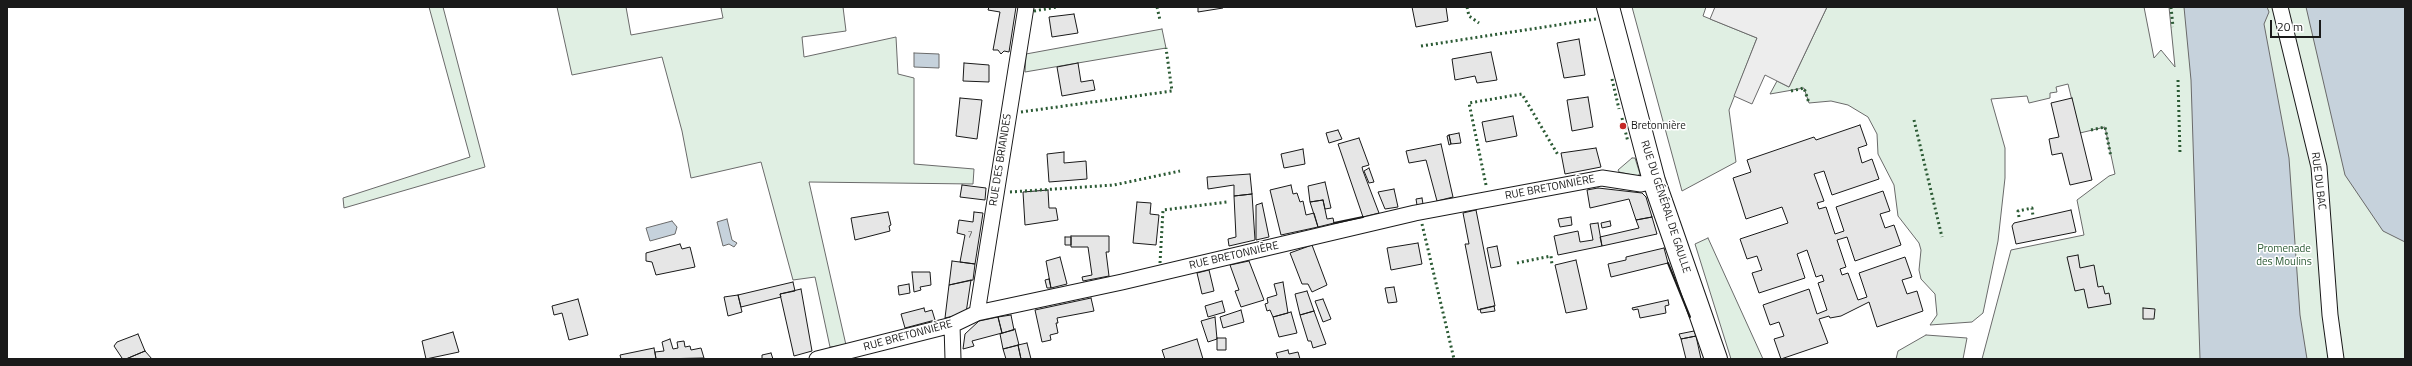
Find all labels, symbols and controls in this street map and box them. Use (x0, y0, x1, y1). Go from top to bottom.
scale bar (2272, 12, 2323, 38)
text: 20 m (2277, 17, 2303, 36)
street label: RUE DES BRIANDES (987, 113, 1015, 207)
place label: Bretonnière (1631, 119, 1686, 133)
marker: Bretonnière (1618, 121, 1628, 131)
street label: RUE DU GÉNÉRAL DE GAULLE (1637, 139, 1693, 275)
street label: RUE DU BAC (2308, 151, 2328, 211)
street label: RUE BRETONNIÈRE (1504, 173, 1596, 203)
house number: 7 (967, 231, 973, 241)
street label: RUE BRETONNIÈRE (1188, 239, 1280, 273)
park label: Promenade des Moulins (2256, 242, 2312, 268)
street label: RUE BRETONNIÈRE (862, 318, 954, 354)

